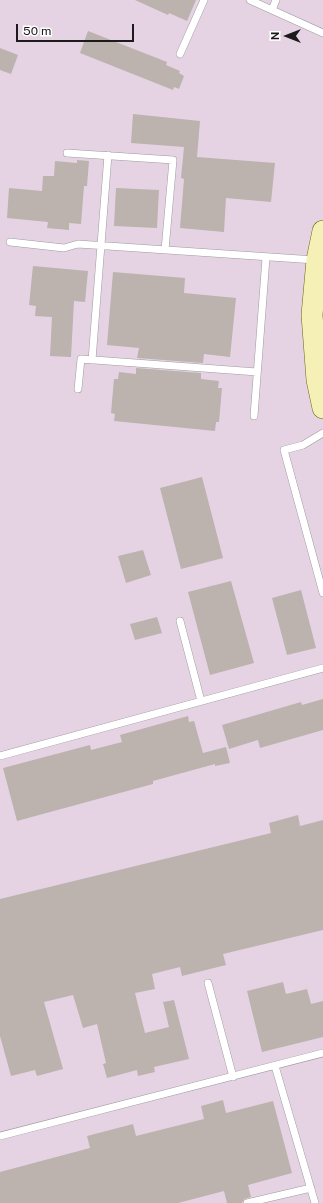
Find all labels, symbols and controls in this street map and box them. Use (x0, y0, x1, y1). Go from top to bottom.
scale bar (18, 16, 136, 42)
north arrow (267, 16, 307, 56)
text: 50 m (23, 24, 51, 38)
text: N (269, 32, 281, 40)

